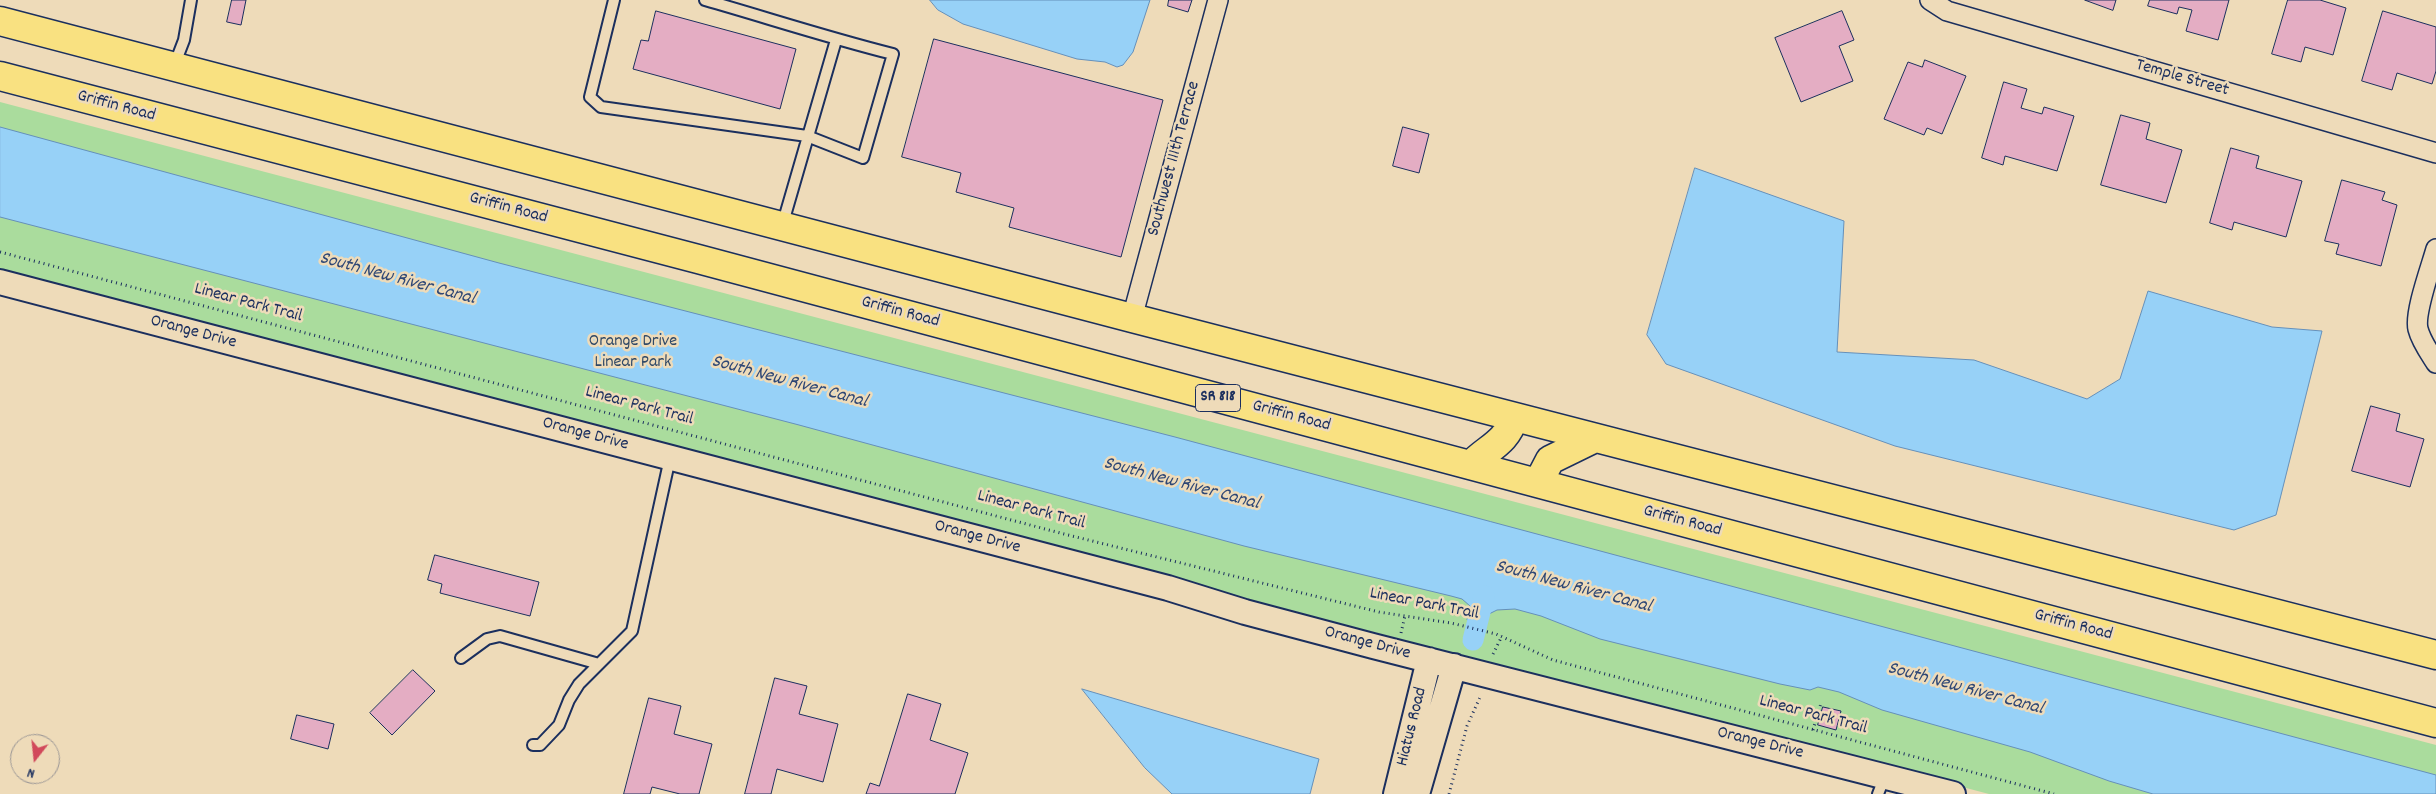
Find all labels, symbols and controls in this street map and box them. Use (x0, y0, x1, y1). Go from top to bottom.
street label: Temple Street (2133, 55, 2231, 103)
street label: Southwest 111th Terrace (1144, 79, 1206, 239)
street label: Griffin Road (75, 86, 157, 128)
street label: Griffin Road (467, 188, 549, 230)
water label: South New River Canal (317, 248, 477, 312)
street label: Linear Park Trail (192, 279, 304, 329)
street label: Griffin Road (859, 292, 941, 334)
street label: Orange Drive (148, 311, 238, 355)
park label: Orange Drive Linear Park (589, 332, 677, 374)
water label: South New River Canal (709, 351, 869, 415)
street label: Linear Park Trail (583, 382, 695, 432)
road number: SR 818 (1196, 384, 1240, 412)
street label: Griffin Road (1250, 396, 1332, 438)
street label: Orange Drive (540, 413, 630, 457)
water label: South New River Canal (1101, 453, 1261, 517)
street label: Linear Park Trail (975, 486, 1087, 536)
street label: Griffin Road (1641, 501, 1723, 543)
street label: Orange Drive (932, 516, 1022, 560)
water label: South New River Canal (1493, 556, 1653, 620)
street label: Linear Park Trail (1368, 584, 1480, 626)
street label: Griffin Road (2032, 605, 2114, 647)
street label: Orange Drive (1322, 622, 1412, 666)
water label: South New River Canal (1885, 658, 2045, 722)
street label: Hiatus Road (1393, 685, 1433, 769)
street label: Linear Park Trail (1757, 691, 1869, 741)
street label: Orange Drive (1715, 723, 1805, 765)
north arrow (10, 734, 60, 784)
text: N (25, 762, 37, 783)

